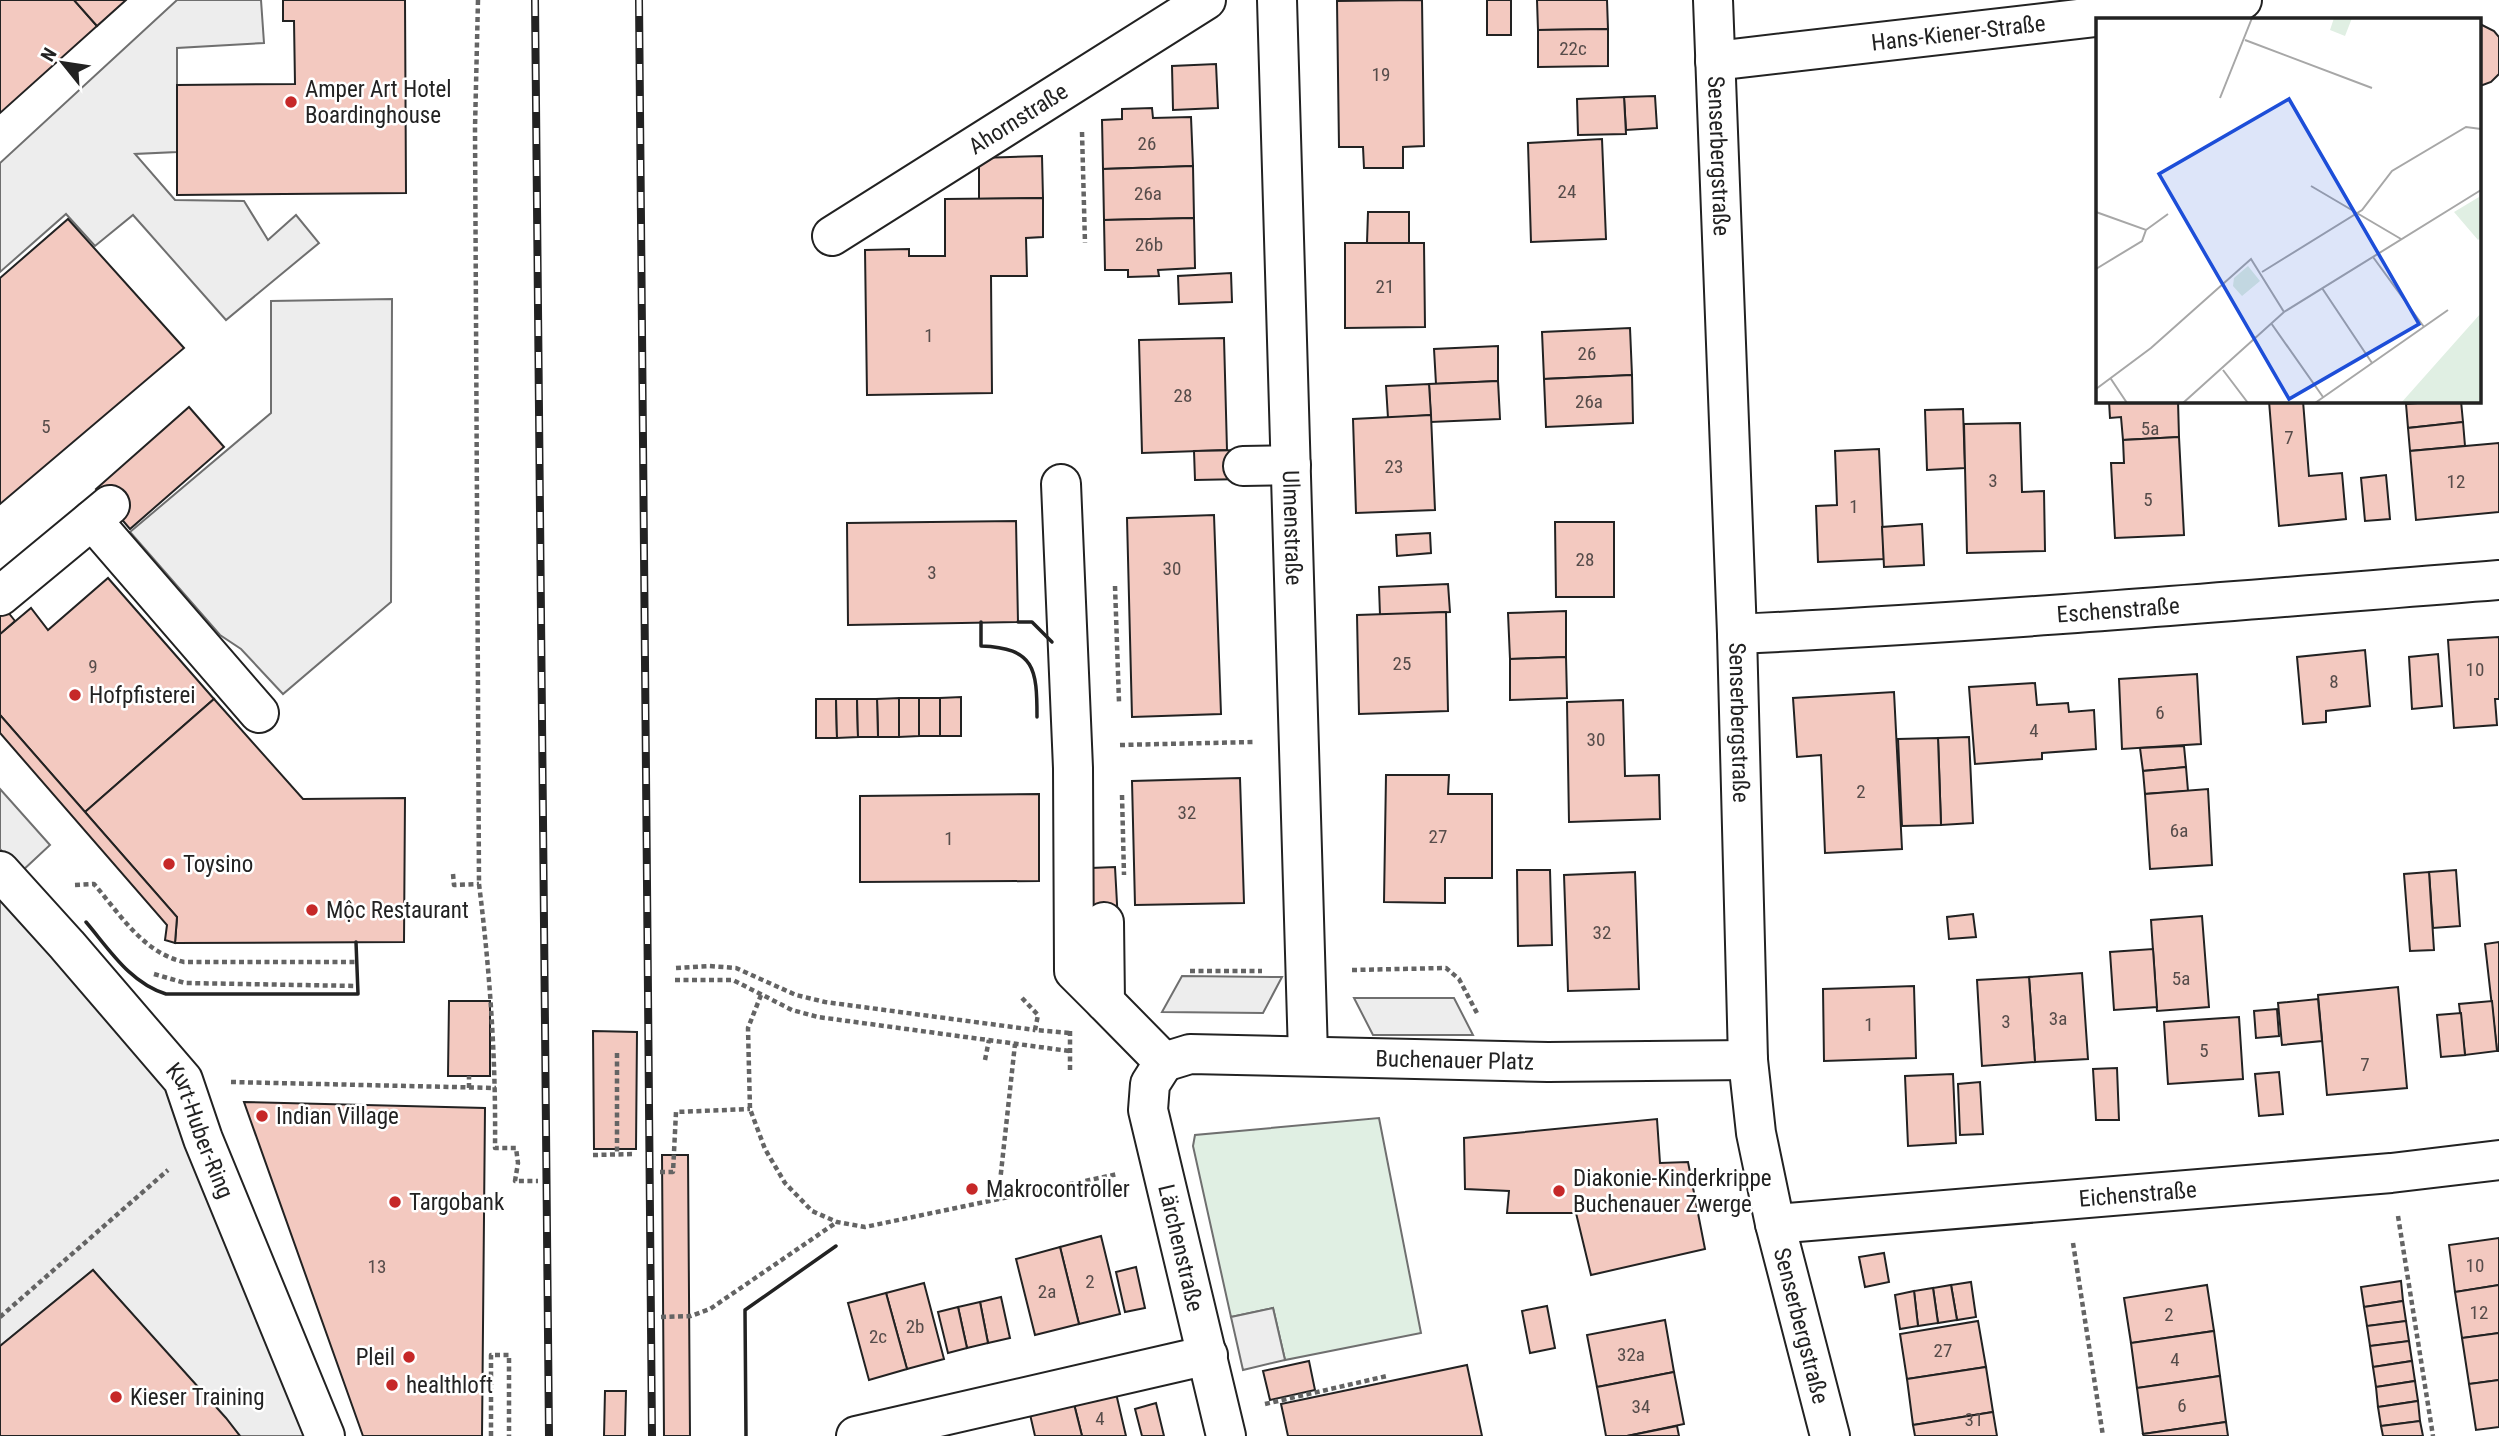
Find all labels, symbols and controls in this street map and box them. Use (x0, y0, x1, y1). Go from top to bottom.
street label: Hans-Kiener-Straße (1870, 10, 2047, 57)
inset map (2096, 18, 2482, 402)
north arrow (28, 28, 98, 98)
house number: 22c (1559, 37, 1587, 60)
text: N (36, 44, 62, 66)
house number: 19 (1372, 63, 1390, 86)
street label: Senserbergstraße (1702, 75, 1735, 236)
place label: Amper Art Hotel Boardinghouse (305, 76, 452, 129)
street label: Ahornstraße (964, 78, 1073, 160)
marker: Amper Art Hotel Boardinghouse (283, 94, 299, 110)
house number: 26 (1138, 132, 1156, 155)
house number: 24 (1558, 180, 1576, 203)
house number: 26a (1134, 182, 1162, 205)
house number: 26b (1135, 233, 1163, 256)
house number: 21 (1376, 275, 1394, 298)
house number: 1 (924, 324, 934, 347)
house number: 26 (1578, 342, 1596, 365)
house number: 28 (1174, 384, 1192, 407)
house number: 26a (1575, 390, 1603, 413)
house number: 5 (41, 415, 51, 438)
house number: 5a (2141, 417, 2159, 440)
house number: 7 (2284, 426, 2294, 449)
house number: 23 (1385, 455, 1403, 478)
house number: 3 (1988, 469, 1998, 492)
street label: Ulmenstraße (1277, 470, 1307, 586)
house number: 12 (2447, 470, 2465, 493)
house number: 5 (2143, 488, 2153, 511)
house number: 1 (1849, 495, 1859, 518)
house number: 28 (1576, 548, 1594, 571)
house number: 30 (1163, 557, 1181, 580)
house number: 3 (927, 561, 937, 584)
street label: Eschenstraße (2056, 592, 2181, 628)
street label: Senserbergstraße (1723, 642, 1754, 803)
house number: 25 (1393, 652, 1411, 675)
house number: 9 (88, 655, 98, 678)
house number: 10 (2466, 658, 2484, 681)
house number: 8 (2329, 670, 2339, 693)
place label: Hofpfisterei (89, 682, 196, 709)
marker: Hofpfisterei (67, 687, 83, 703)
house number: 6 (2155, 701, 2165, 724)
house number: 4 (2029, 719, 2039, 742)
house number: 30 (1587, 728, 1605, 751)
house number: 2 (1856, 780, 1866, 803)
house number: 32 (1178, 801, 1196, 824)
house number: 6a (2170, 819, 2188, 842)
house number: 27 (1429, 825, 1447, 848)
house number: 1 (944, 827, 954, 850)
place label: Toysino (183, 851, 253, 878)
marker: Toysino (161, 856, 177, 872)
place label: Mộc Restaurant (326, 897, 469, 924)
marker: Mộc Restaurant (304, 902, 320, 918)
house number: 32 (1593, 921, 1611, 944)
house number: 5a (2172, 967, 2190, 990)
house number: 3a (2049, 1007, 2067, 1030)
house number: 3 (2001, 1010, 2011, 1033)
house number: 1 (1864, 1013, 1874, 1036)
house number: 5 (2199, 1039, 2209, 1062)
street label: Buchenauer Platz (1375, 1045, 1534, 1076)
house number: 7 (2360, 1053, 2370, 1076)
street label: Kurt-Huber-Ring (160, 1057, 239, 1202)
place label: Indian Village (276, 1103, 399, 1130)
marker: Indian Village (254, 1108, 270, 1124)
place label: Diakonie-Kinderkrippe Buchenauer Zwerge (1573, 1165, 1772, 1218)
place label: Makrocontroller (986, 1176, 1130, 1203)
street label: Eichenstraße (2078, 1176, 2198, 1213)
marker: Makrocontroller (964, 1181, 980, 1197)
street label: Lärchenstraße (1152, 1182, 1209, 1314)
marker: Diakonie-Kinderkrippe Buchenauer Zwerge (1551, 1183, 1567, 1199)
place label: Targobank (409, 1189, 505, 1216)
marker: Targobank (387, 1194, 403, 1210)
street label: Senserbergstraße (1768, 1245, 1834, 1407)
house number: 10 (2466, 1254, 2484, 1277)
house number: 13 (368, 1255, 386, 1278)
house number: 2 (1085, 1270, 1095, 1293)
house number: 2a (1038, 1280, 1056, 1303)
house number: 12 (2470, 1301, 2488, 1324)
house number: 2 (2164, 1303, 2174, 1326)
house number: 2b (906, 1315, 924, 1338)
house number: 2c (869, 1325, 887, 1348)
house number: 27 (1934, 1339, 1952, 1362)
house number: 32a (1617, 1343, 1645, 1366)
place label: Pleil (356, 1344, 395, 1371)
house number: 4 (2170, 1348, 2180, 1371)
marker: Pleil (401, 1349, 417, 1365)
place label: healthloft (406, 1372, 493, 1399)
marker: healthloft (384, 1377, 400, 1393)
place label: Kieser Training (130, 1384, 265, 1411)
marker: Kieser Training (108, 1389, 124, 1405)
house number: 6 (2177, 1394, 2187, 1417)
house number: 34 (1632, 1395, 1650, 1418)
house number: 4 (1095, 1407, 1105, 1430)
house number: 31 (1965, 1408, 1983, 1431)

